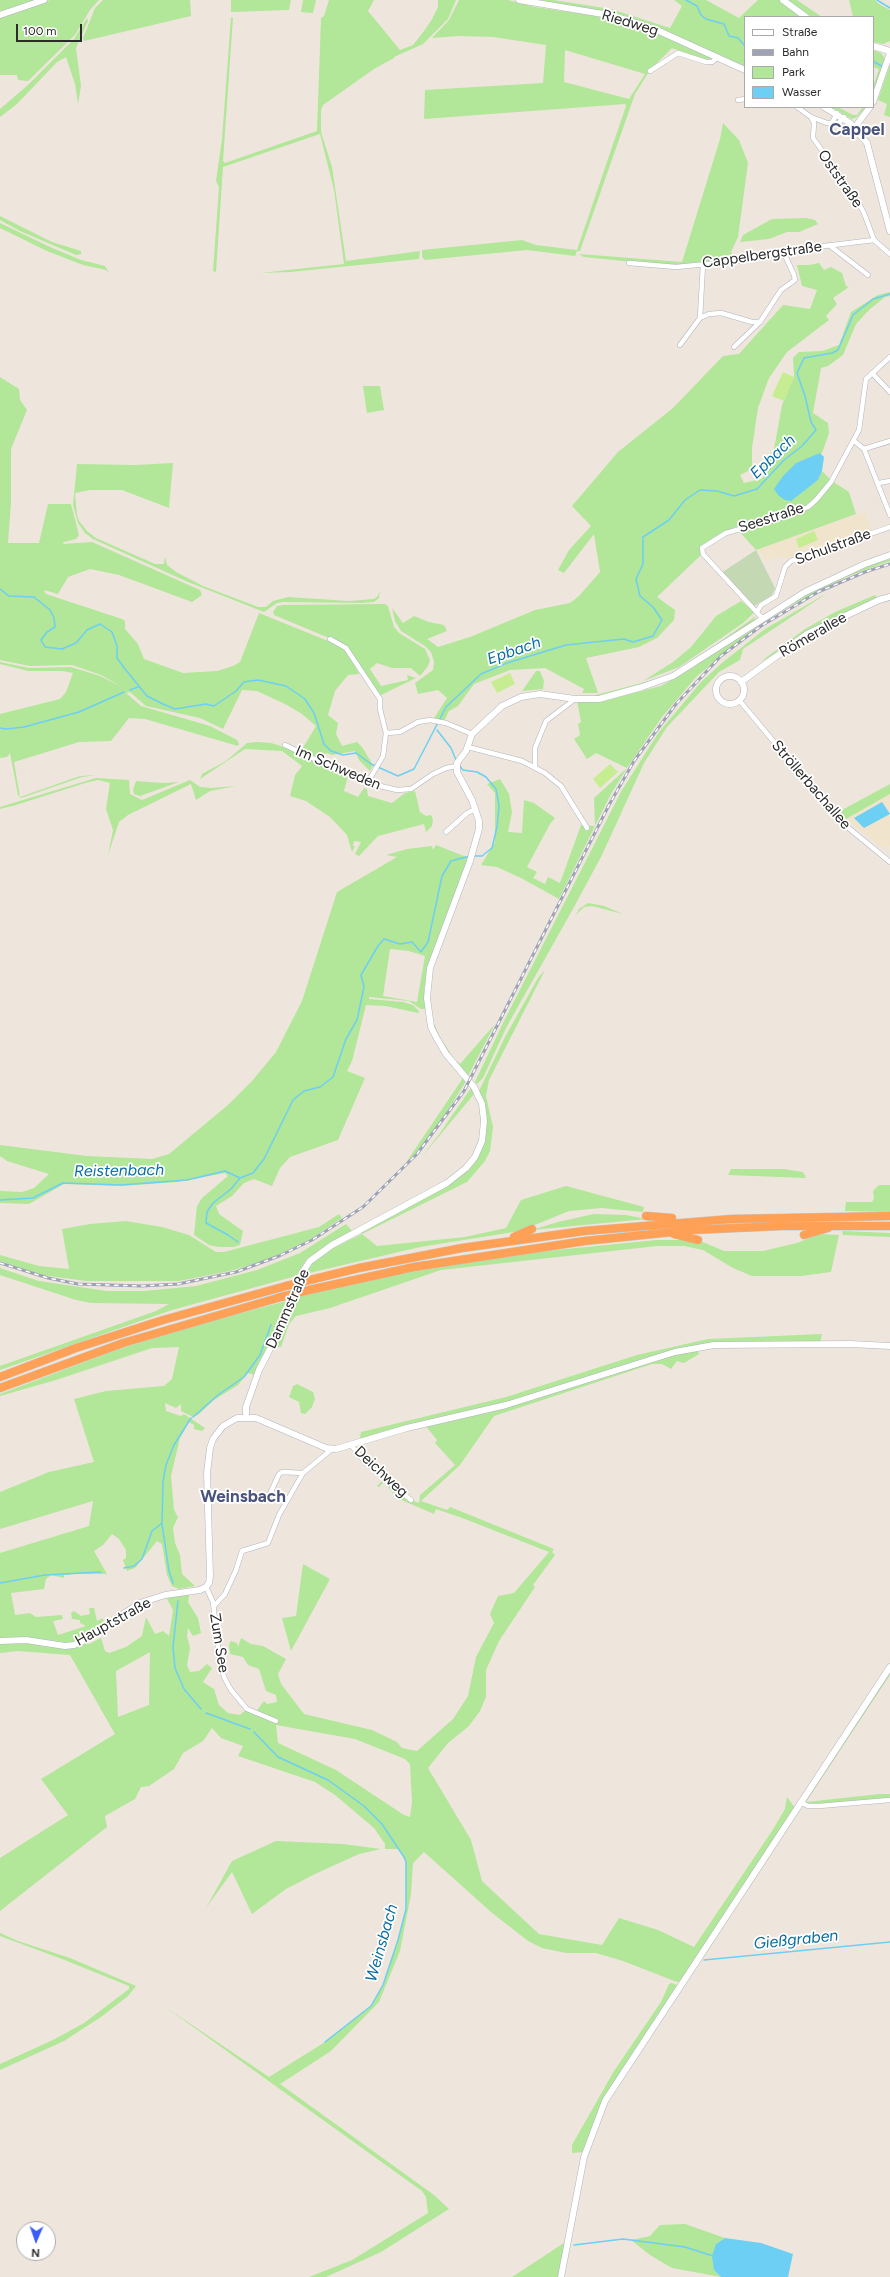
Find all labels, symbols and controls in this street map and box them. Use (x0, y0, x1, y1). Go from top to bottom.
street label: Riedweg (599, 6, 661, 40)
scale bar (18, 16, 84, 42)
legend (744, 16, 874, 108)
text: 100 m (23, 24, 57, 38)
text: Straße (782, 25, 817, 39)
text: Bahn (782, 45, 809, 59)
text: Park (782, 65, 805, 79)
text: Wasser (782, 85, 821, 99)
district label: Cappel (829, 120, 885, 140)
street label: Oststraße (814, 147, 866, 211)
street label: Cappelbergstraße (701, 238, 823, 272)
water label: Epbach (746, 431, 800, 483)
street label: Seestraße (736, 499, 806, 537)
street label: Schulstraße (793, 525, 873, 569)
street label: Römerallee (776, 609, 850, 661)
water label: Epbach (485, 633, 543, 669)
street label: Ströllerbachallee (767, 737, 855, 833)
street label: Im Schweden (292, 742, 384, 794)
water label: Reistenbach (74, 1161, 164, 1181)
street label: Dammstraße (262, 1266, 314, 1352)
street label: Deichweg (350, 1443, 412, 1501)
district label: Weinsbach (200, 1487, 286, 1507)
street label: Hauptstraße (72, 1594, 154, 1650)
street label: Zum See (205, 1612, 233, 1674)
water label: Weinsbach (362, 1902, 402, 1984)
water label: Gießgraben (753, 1926, 839, 1954)
north arrow (16, 2221, 56, 2261)
text: N (31, 2246, 40, 2259)

